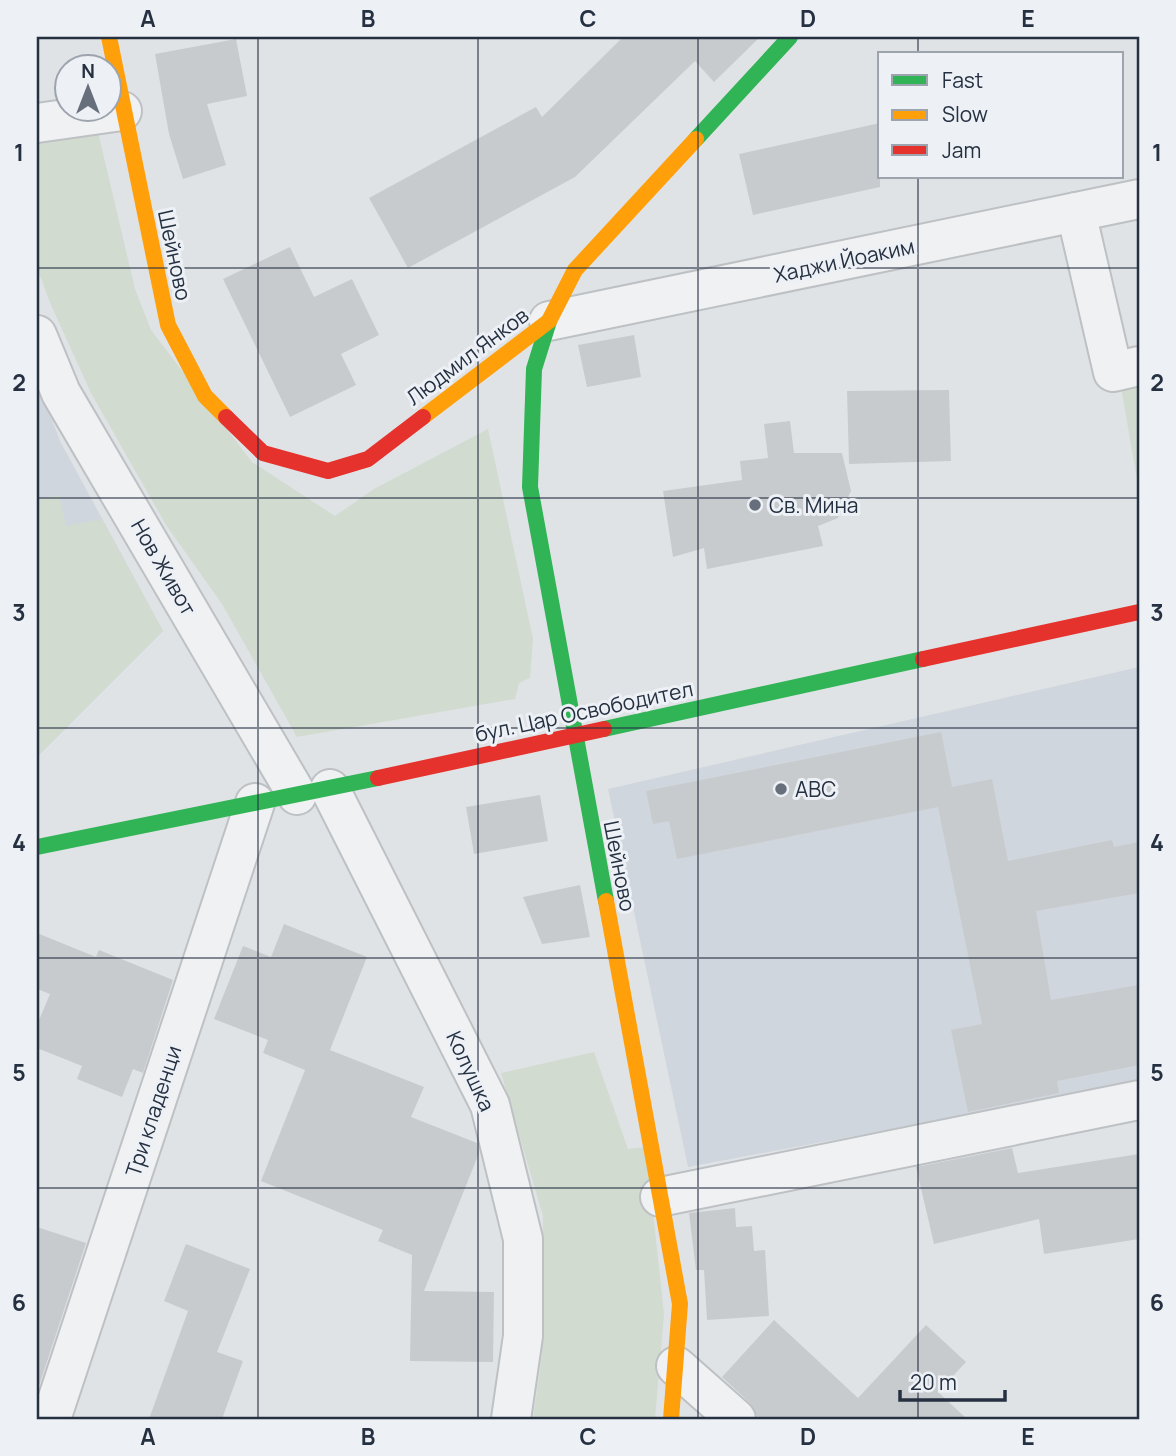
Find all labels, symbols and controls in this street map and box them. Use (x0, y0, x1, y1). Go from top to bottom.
text: A (140, 2, 156, 34)
text: B (361, 2, 375, 34)
text: C (580, 2, 597, 34)
text: D (800, 2, 816, 34)
text: E (1021, 2, 1035, 34)
north arrow (52, 52, 122, 122)
legend (878, 52, 1124, 178)
text: N (81, 58, 95, 84)
text: Fast (942, 66, 983, 94)
text: Slow (942, 100, 988, 128)
text: 1 (14, 136, 24, 168)
text: Jam (942, 136, 981, 164)
text: 1 (1152, 136, 1162, 168)
street label: Шейново (152, 207, 198, 303)
street label: Хаджи Йоаким (771, 231, 917, 289)
street label: Людмил Янков (400, 301, 534, 411)
text: 2 (12, 366, 26, 398)
text: 2 (1150, 366, 1164, 398)
place label: Св. Мина (769, 491, 858, 519)
marker: Св. Мина (747, 497, 763, 513)
street label: Нов Живот (125, 514, 203, 621)
text: 3 (12, 596, 26, 628)
text: 3 (1150, 596, 1164, 628)
street label: бул. Цар Освободител (472, 674, 696, 748)
place label: ABC (795, 775, 836, 803)
marker: ABC (773, 781, 789, 797)
street label: Шейново (598, 818, 642, 914)
text: 4 (12, 826, 26, 858)
text: 4 (1150, 826, 1164, 858)
street label: Колушка (440, 1026, 502, 1116)
street label: Три кладенци (119, 1042, 187, 1180)
text: 5 (12, 1056, 26, 1088)
text: 5 (1150, 1056, 1164, 1088)
text: 6 (12, 1286, 26, 1318)
text: 6 (1150, 1286, 1164, 1318)
scale bar (900, 1358, 1004, 1402)
text: 20 m (910, 1368, 957, 1396)
text: A (140, 1420, 156, 1452)
text: B (361, 1420, 375, 1452)
text: C (580, 1420, 597, 1452)
text: D (800, 1420, 816, 1452)
text: E (1021, 1420, 1035, 1452)

